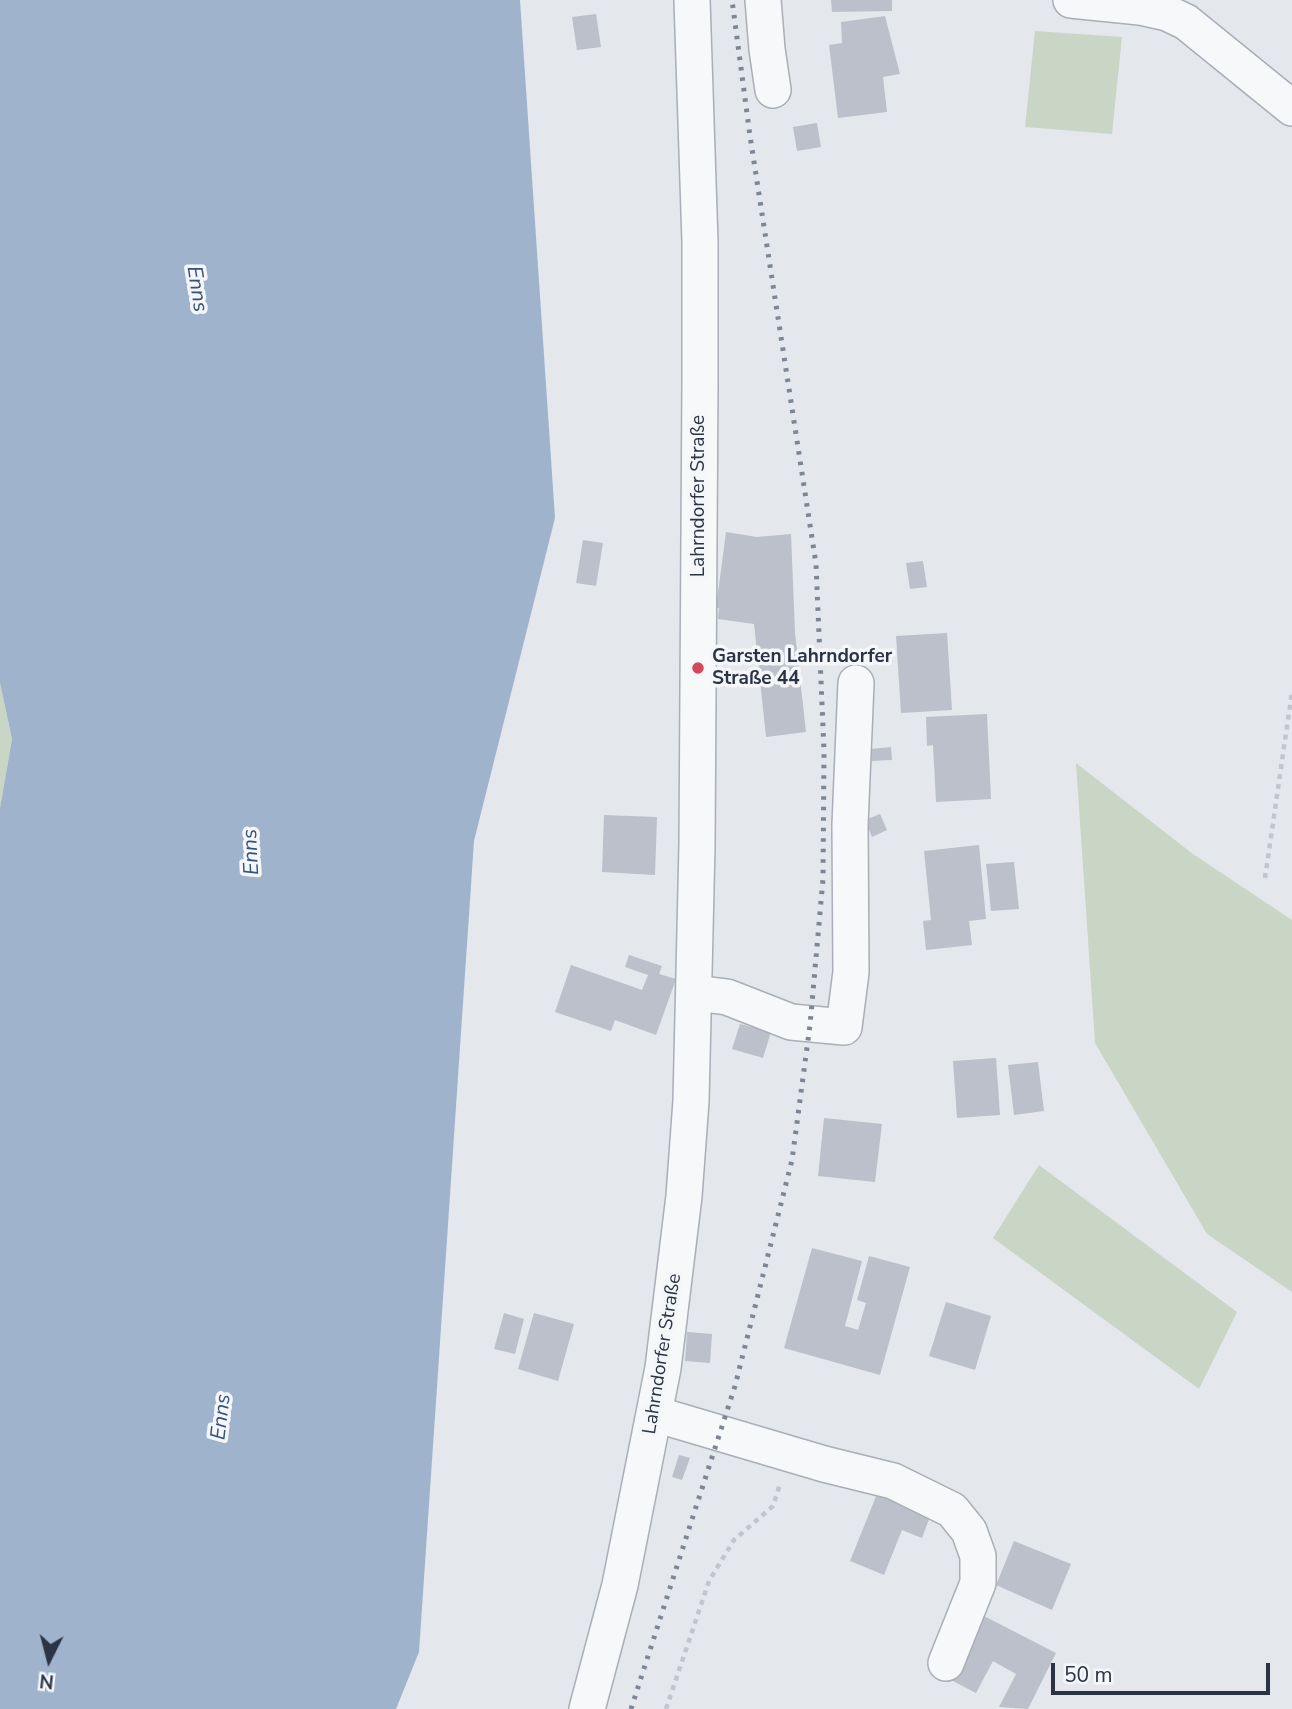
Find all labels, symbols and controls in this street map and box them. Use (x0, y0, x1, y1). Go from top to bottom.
water label: Enns (180, 264, 212, 314)
street label: Lahrndorfer Straße (688, 415, 710, 577)
place label: Garsten Lahrndorfer Straße 44 (712, 646, 892, 690)
marker: Garsten Lahrndorfer Straße 44 (690, 660, 706, 676)
water label: Enns (238, 828, 266, 876)
street label: Lahrndorfer Straße (639, 1272, 687, 1436)
water label: Enns (207, 1393, 237, 1441)
north arrow (14, 1625, 84, 1695)
scale bar (1054, 1650, 1273, 1694)
text: 50 m (1064, 1661, 1113, 1689)
text: N (38, 1667, 55, 1695)

